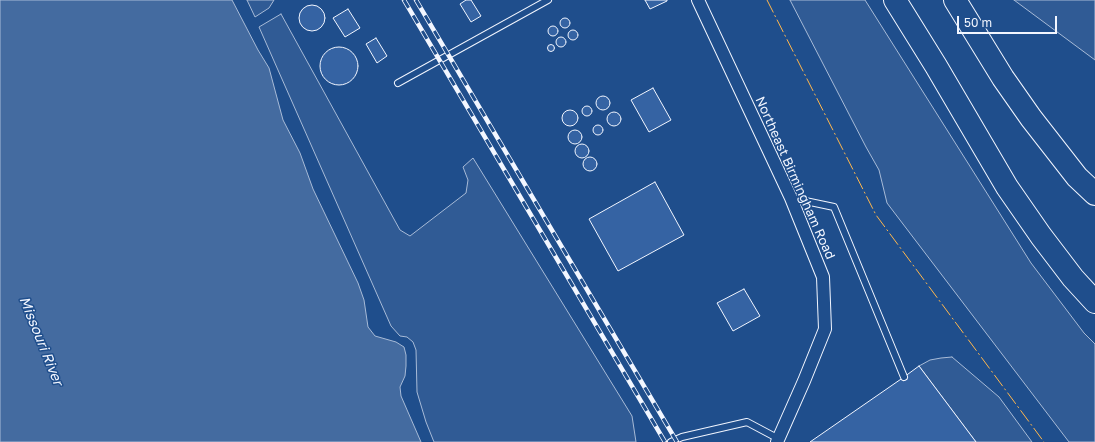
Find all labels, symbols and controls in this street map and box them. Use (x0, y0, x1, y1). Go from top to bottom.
scale bar (959, 8, 1059, 34)
text: 50 m (964, 15, 992, 30)
street label: Northeast Birmingham Road (752, 94, 838, 262)
water label: Missouri River (15, 294, 67, 388)

